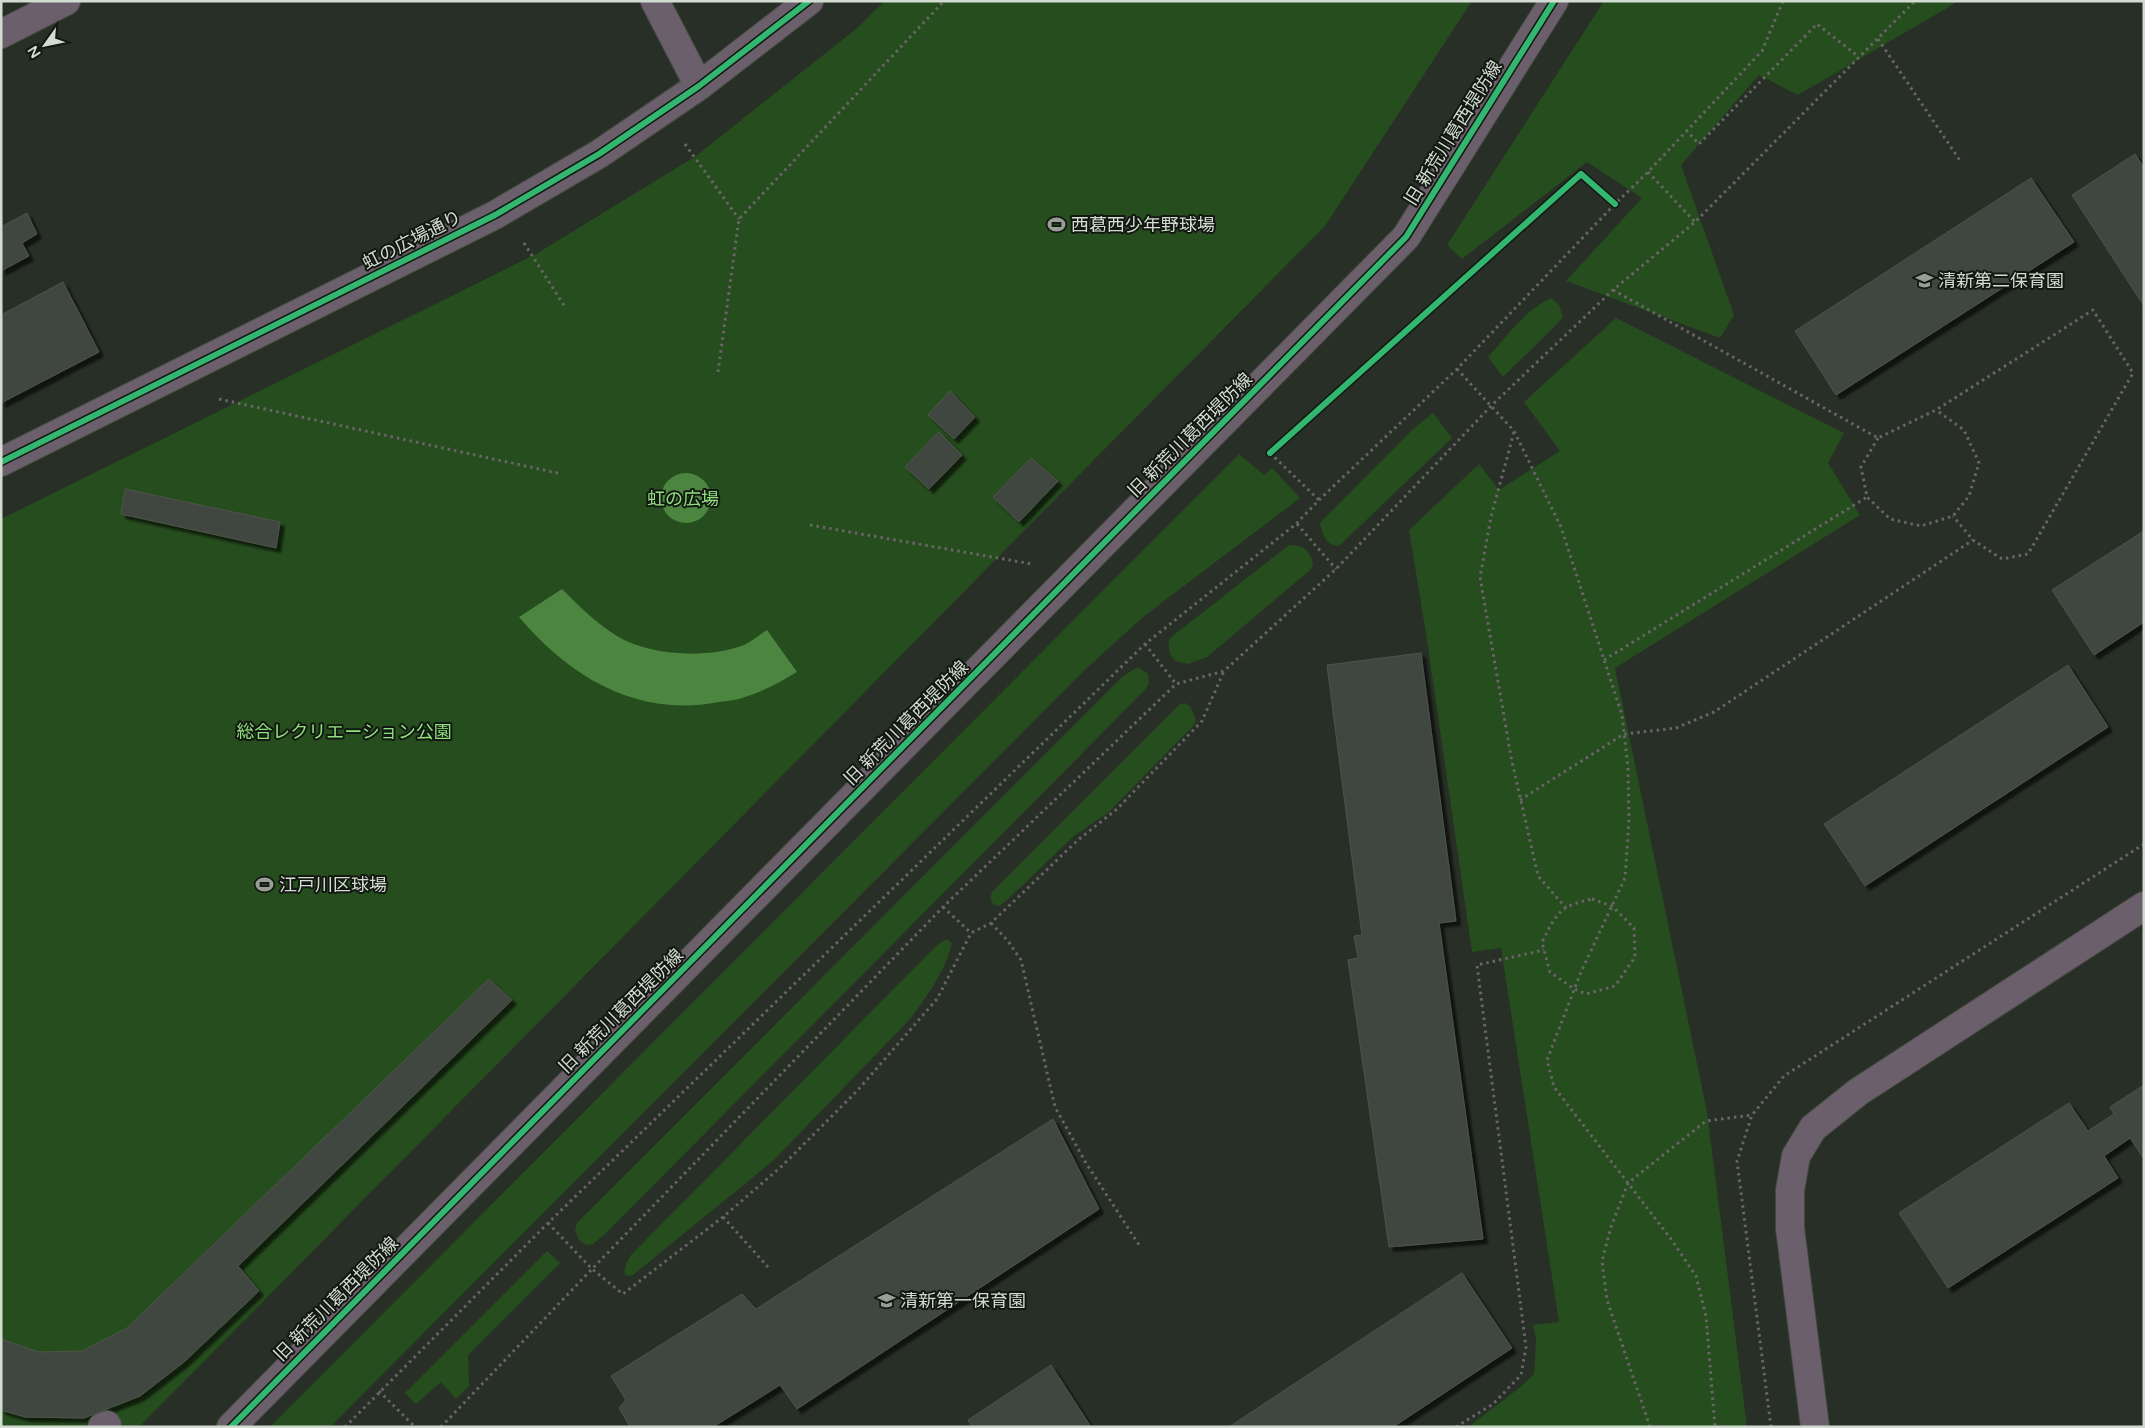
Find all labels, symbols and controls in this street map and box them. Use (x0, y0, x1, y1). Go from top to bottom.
north arrow (20, 20, 70, 70)
text: N (24, 42, 45, 61)
street label: 旧 新荒川葛西堤防線 (1400, 56, 1506, 210)
street label: 虹の広場通り (359, 206, 465, 274)
place label: 西葛西少年野球場 (1071, 214, 1215, 236)
sports icon: 西葛西少年野球場 (1047, 215, 1067, 235)
place label: 清新第二保育園 (1938, 270, 2064, 292)
school or university icon: 清新第二保育園 (1914, 271, 1934, 291)
street label: 旧 新荒川葛西堤防線 (1123, 368, 1257, 502)
park label: 虹の広場 (647, 488, 719, 510)
street label: 旧 新荒川葛西堤防線 (839, 656, 973, 790)
park label: 総合レクリエーション公園 (236, 721, 452, 743)
place label: 江戸川区球場 (279, 874, 387, 896)
sports icon: 江戸川区球場 (255, 875, 275, 895)
street label: 旧 新荒川葛西堤防線 (554, 944, 688, 1078)
street label: 旧 新荒川葛西堤防線 (269, 1232, 403, 1366)
place label: 清新第一保育園 (900, 1290, 1026, 1312)
school or university icon: 清新第一保育園 (876, 1291, 896, 1311)

